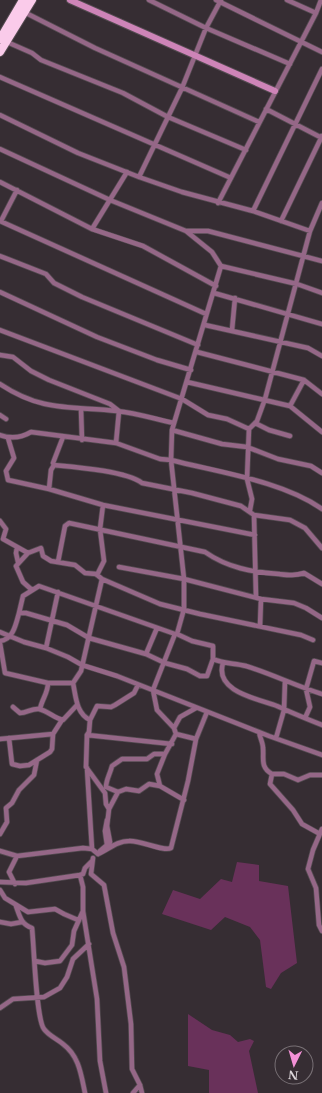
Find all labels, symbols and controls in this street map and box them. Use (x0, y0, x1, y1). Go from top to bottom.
north arrow (274, 1045, 314, 1085)
text: N (287, 1067, 299, 1082)

